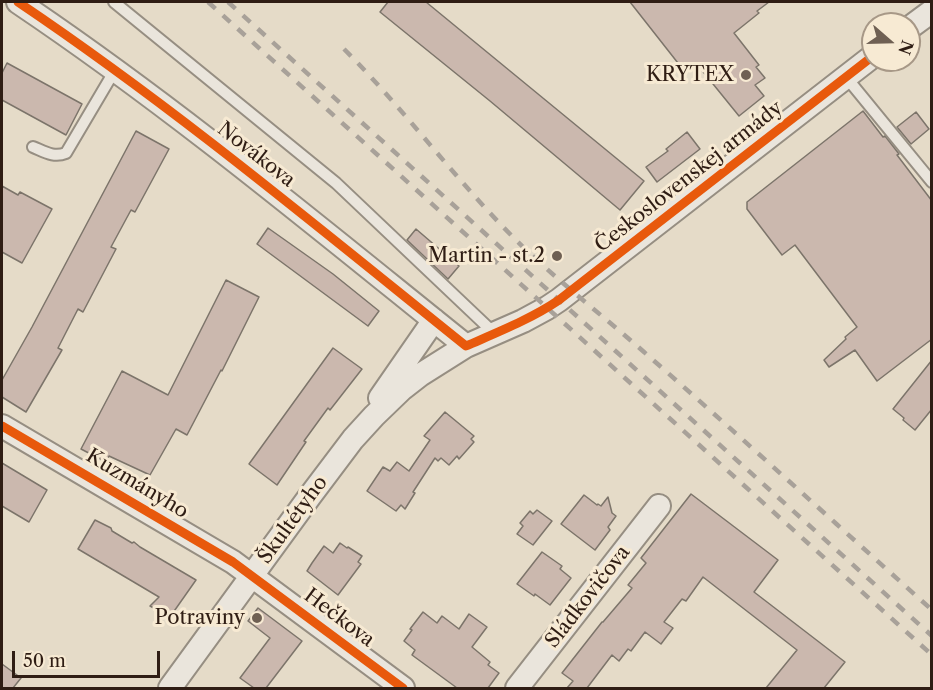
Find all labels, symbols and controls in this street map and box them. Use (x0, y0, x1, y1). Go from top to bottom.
north arrow (861, 12, 921, 72)
text: N (894, 38, 918, 57)
place label: KRYTEX (646, 63, 734, 87)
marker: KRYTEX (739, 68, 753, 82)
street label: Československej armády (590, 96, 788, 258)
street label: Novákova (212, 117, 300, 193)
place label: Martin - st.2 (428, 244, 545, 268)
marker: Martin - st.2 (550, 249, 564, 263)
street label: Kuzmányho (81, 444, 193, 524)
street label: Škultétyho (253, 471, 333, 569)
street label: Sládkovičova (541, 541, 635, 653)
street label: Hečkova (299, 584, 379, 652)
place label: Potraviny (155, 606, 245, 630)
marker: Potraviny (250, 611, 264, 625)
scale bar (15, 639, 164, 677)
text: 50 m (23, 650, 66, 672)

